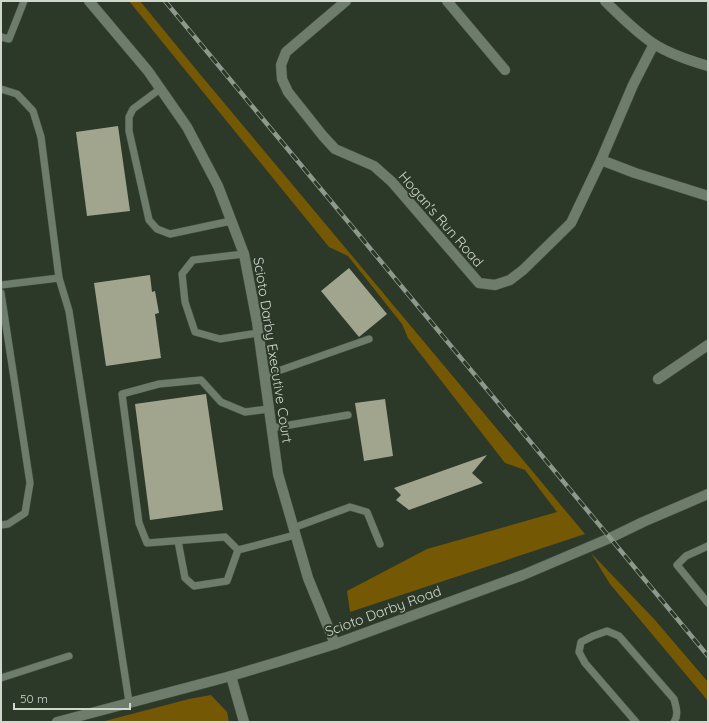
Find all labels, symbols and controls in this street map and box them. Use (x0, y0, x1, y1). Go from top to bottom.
street label: Hogan's Run Road (395, 168, 487, 270)
street label: Scioto Darby Executive Court (249, 256, 297, 444)
street label: Scioto Darby Road (322, 582, 444, 640)
scale bar (14, 685, 130, 711)
text: 50 m (20, 691, 48, 706)

